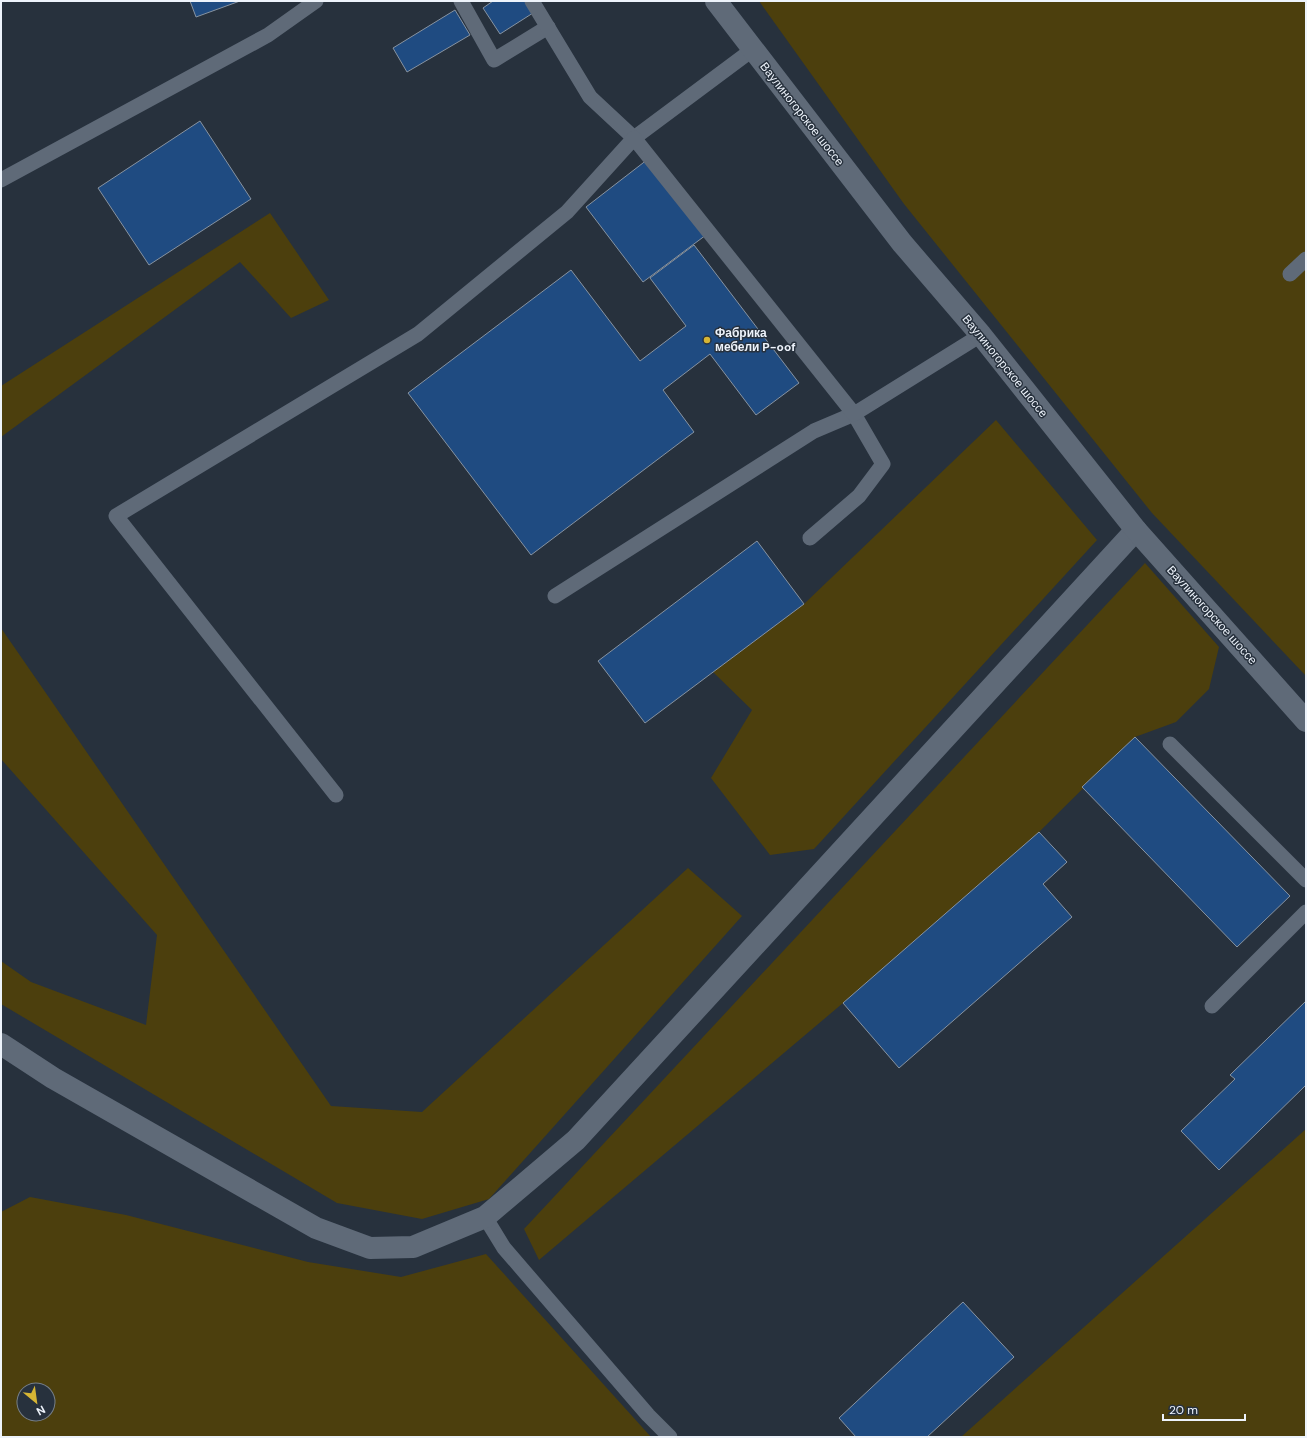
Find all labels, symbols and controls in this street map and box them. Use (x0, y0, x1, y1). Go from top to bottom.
street label: Ваулиногорское шоссе (756, 59, 848, 169)
street label: Ваулиногорское шоссе (959, 311, 1052, 421)
place label: Фабрика мебели P-oof (715, 325, 796, 355)
marker: Фабрика мебели P-oof (702, 335, 712, 345)
street label: Ваулиногорское шоссе (1163, 562, 1261, 668)
north arrow (16, 1382, 56, 1422)
scale bar (1163, 1396, 1245, 1422)
text: 20 m (1169, 1402, 1198, 1418)
text: N (34, 1403, 48, 1419)

